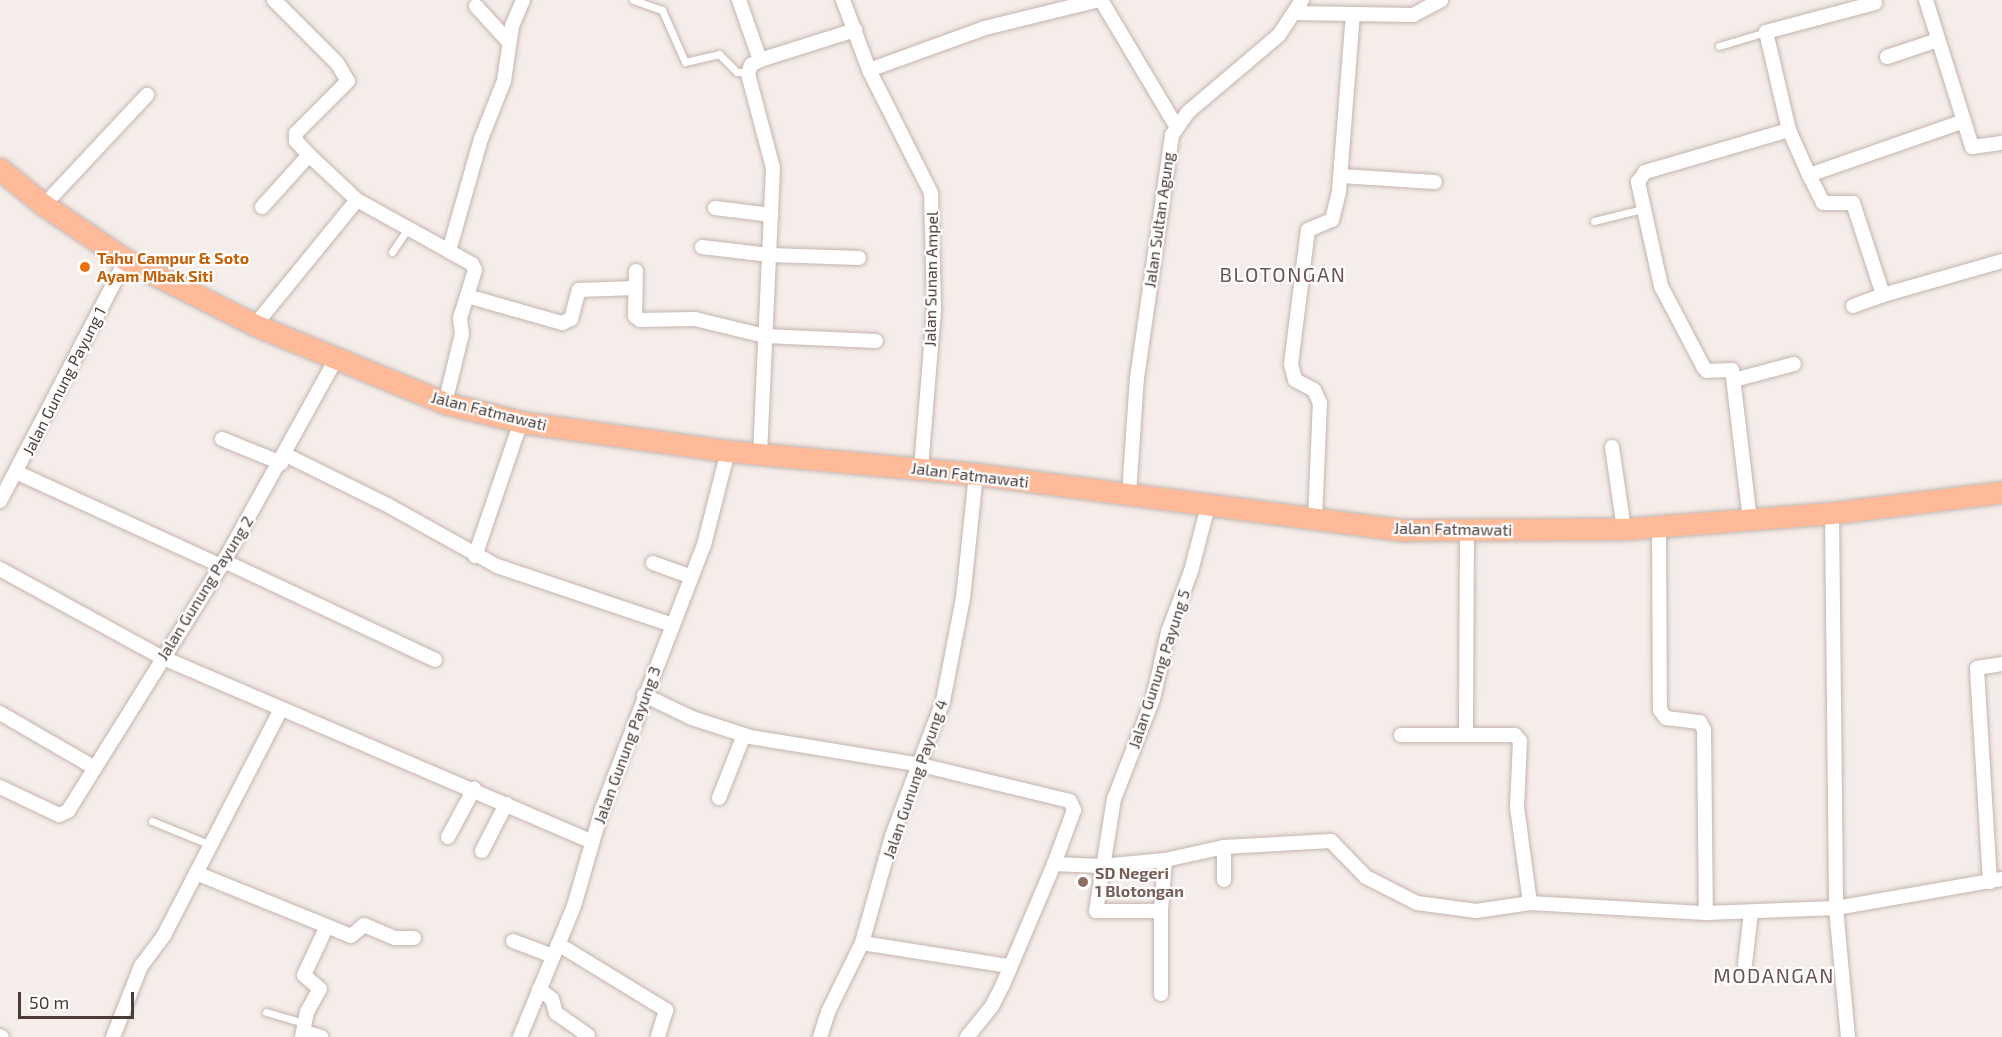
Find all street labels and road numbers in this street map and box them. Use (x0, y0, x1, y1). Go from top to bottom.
street label: Jalan Sultan Agung (1140, 151, 1178, 289)
street label: Jalan Sunan Ampel (920, 211, 942, 347)
street label: Jalan Gunung Payung 1 (18, 304, 110, 458)
street label: Jalan Fatmawati (429, 387, 549, 435)
street label: Jalan Fatmawati (910, 458, 1030, 492)
street label: Jalan Gunung Payung 2 (153, 512, 257, 664)
street label: Jalan Fatmawati (1394, 518, 1512, 540)
street label: Jalan Gunung Payung 5 (1124, 587, 1194, 751)
street label: Jalan Gunung Payung 3 (590, 664, 664, 826)
street label: Jalan Gunung Payung 4 (879, 697, 951, 861)

